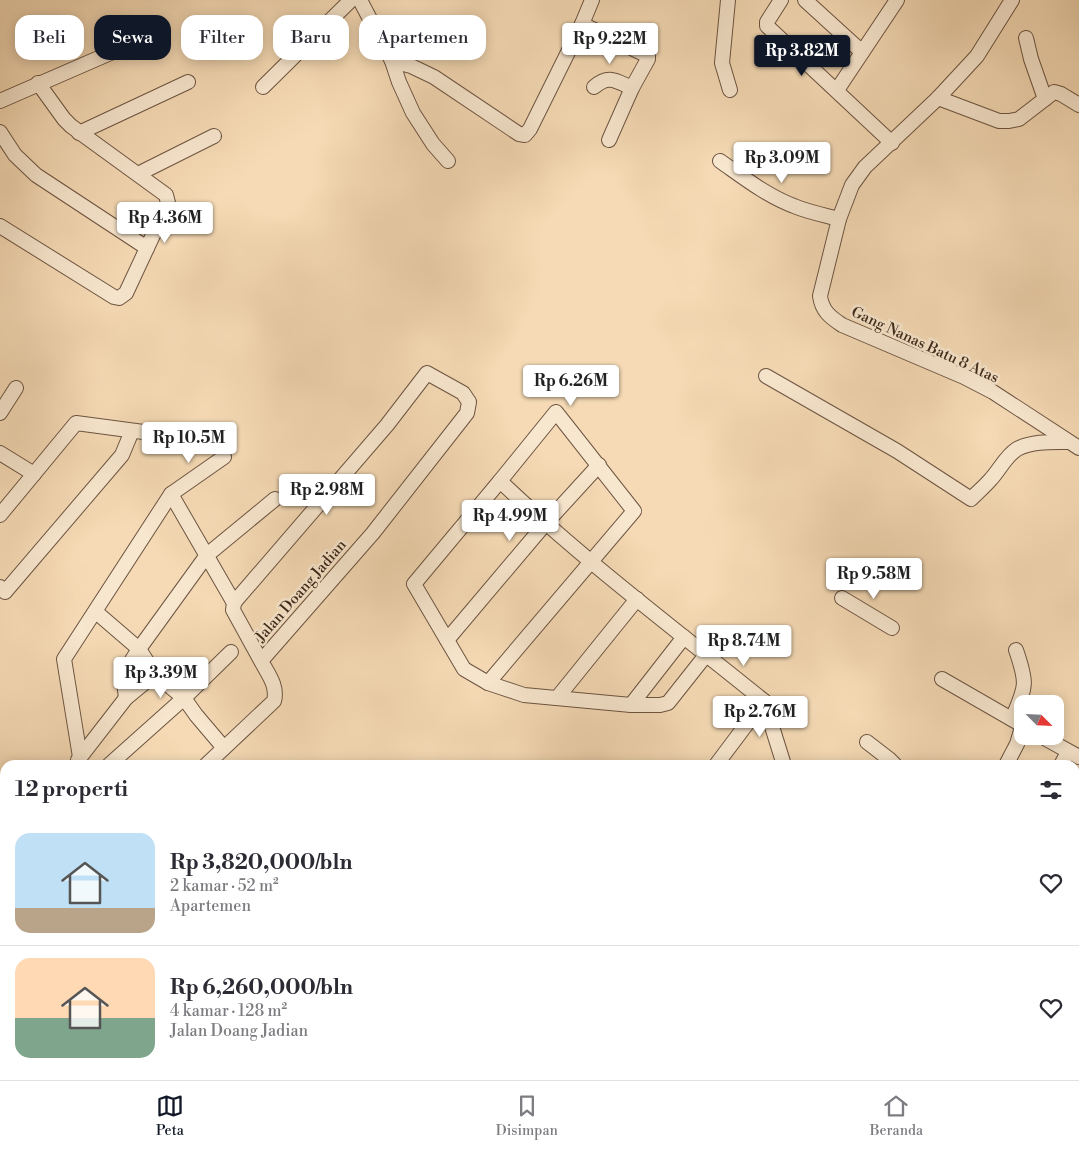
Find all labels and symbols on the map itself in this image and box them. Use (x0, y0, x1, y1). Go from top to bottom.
pin: Rp 9.22M (558, 22, 662, 65)
pin: Rp 3.82M (750, 34, 854, 77)
pin: Rp 3.09M (730, 142, 834, 184)
pin: Rp 4.36M (113, 202, 217, 244)
street label: Gang Nanas Batu 8 Atas (848, 302, 1002, 388)
pin: Rp 6.26M (519, 364, 623, 407)
pin: Rp 10.5M (137, 422, 241, 464)
pin: Rp 2.98M (275, 474, 379, 516)
pin: Rp 4.99M (458, 500, 562, 542)
street label: Jalan Doang Jadian (251, 536, 351, 647)
pin: Rp 9.58M (822, 558, 926, 600)
pin: Rp 8.74M (692, 624, 796, 667)
pin: Rp 3.39M (109, 656, 213, 699)
north arrow (1014, 695, 1064, 745)
pin: Rp 2.76M (708, 696, 812, 738)

